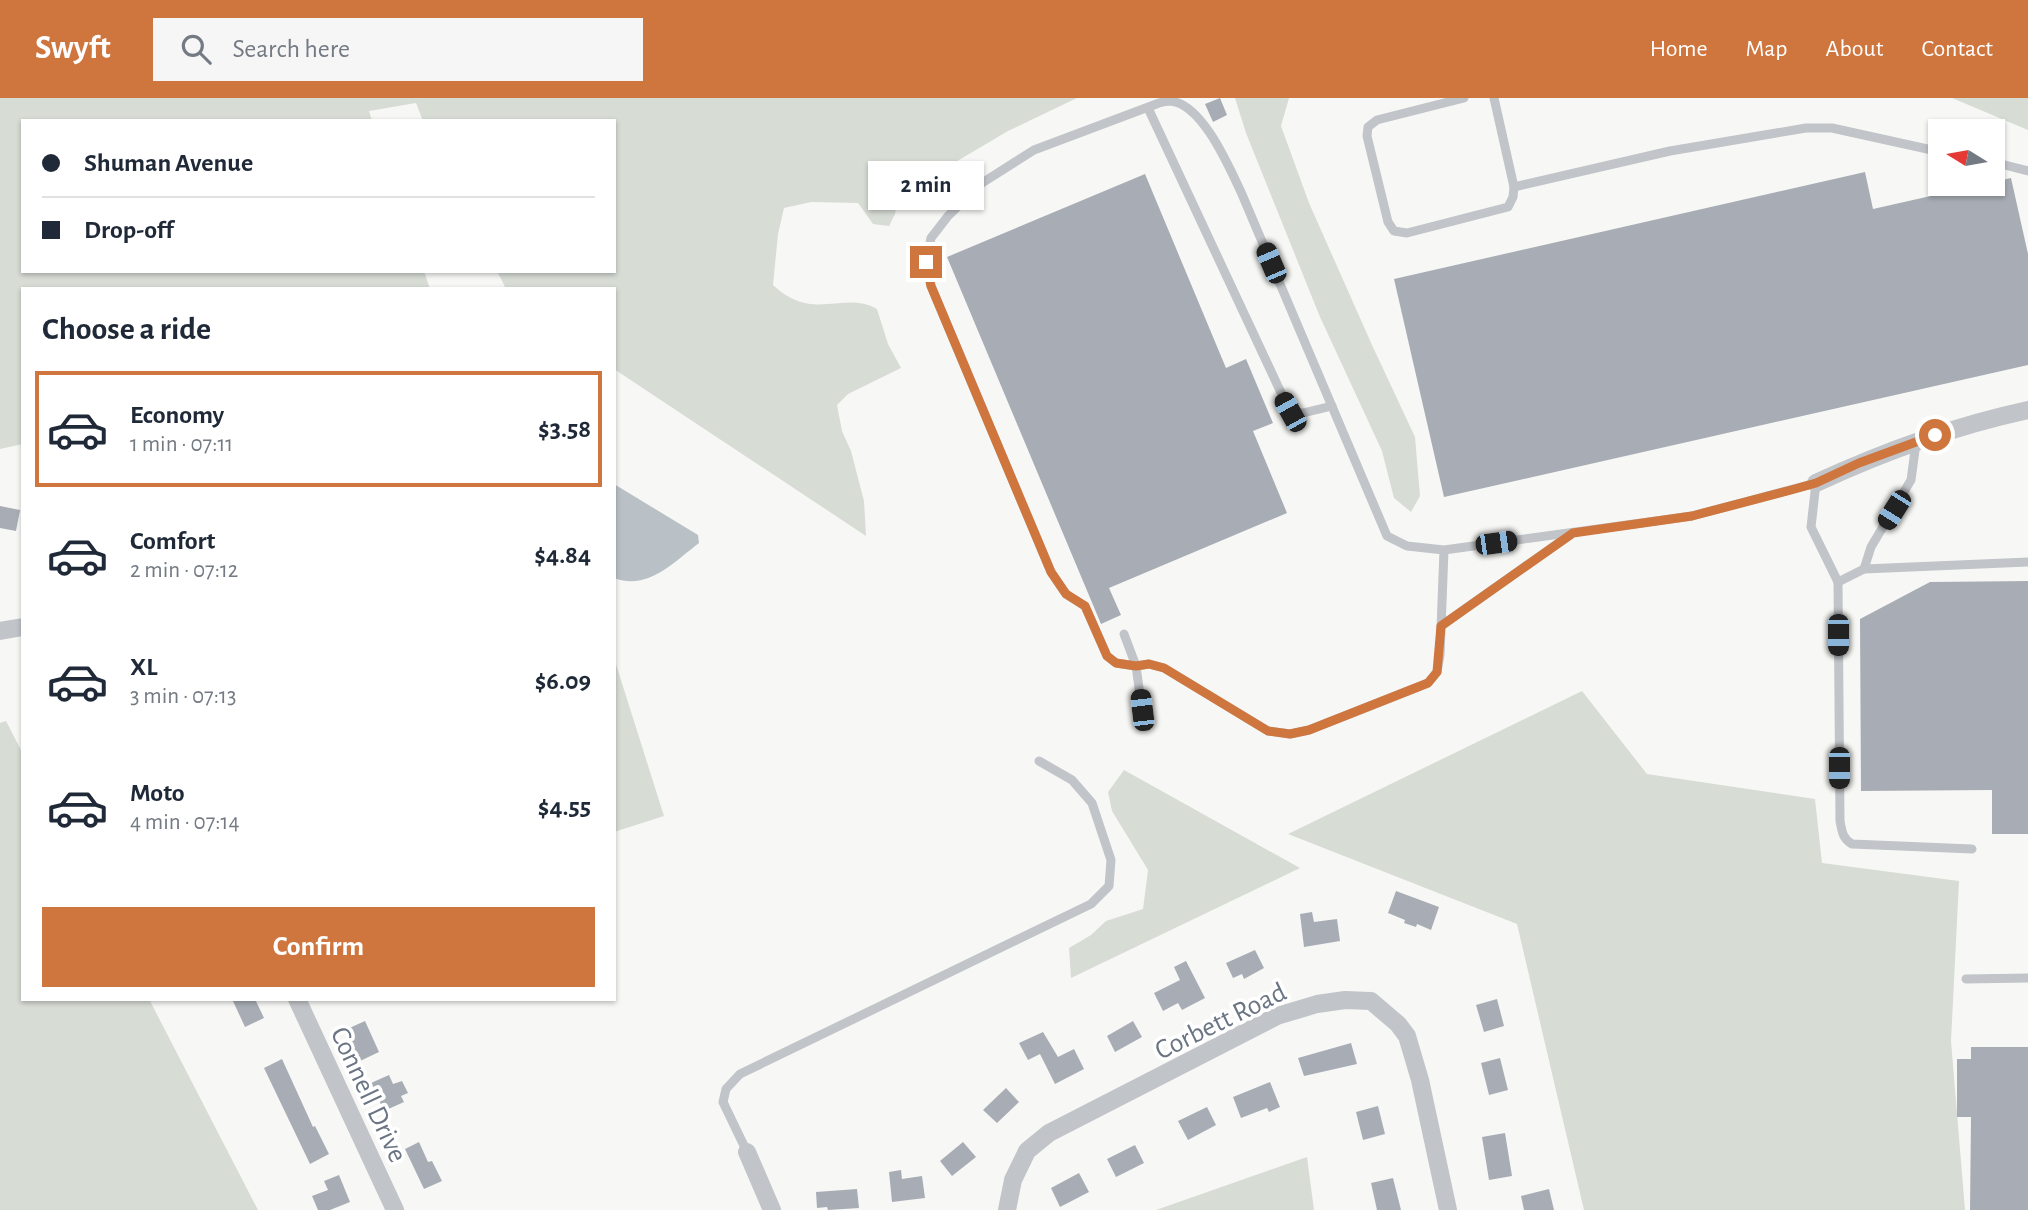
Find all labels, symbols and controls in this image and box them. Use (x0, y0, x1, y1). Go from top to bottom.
search box (153, 18, 643, 81)
icon: search (177, 30, 215, 68)
text: Swyft (35, 32, 111, 65)
text: Search here (233, 36, 350, 62)
text: Home (1650, 37, 1708, 61)
text: Map (1746, 37, 1788, 61)
text: About (1826, 37, 1883, 61)
text: Contact (1921, 37, 1993, 61)
north arrow (1928, 119, 2006, 196)
map controls (1928, 119, 2005, 196)
text: Shuman Avenue (84, 150, 253, 176)
callout: 2 min (868, 160, 984, 209)
text: 2 min (900, 174, 952, 197)
text: Drop-off (84, 217, 173, 243)
car (1254, 240, 1289, 286)
route end (910, 246, 942, 278)
text: Choose a ride (42, 313, 211, 345)
car (1271, 389, 1310, 435)
icon: car (46, 398, 109, 461)
text: Economy (130, 402, 224, 428)
text: $3.58 (538, 416, 591, 442)
route start (1919, 419, 1951, 451)
text: 1 min · 07:11 (130, 433, 233, 456)
car (1874, 487, 1915, 533)
icon: car (46, 524, 109, 587)
text: Comfort (130, 528, 215, 554)
car (1474, 530, 1519, 556)
text: $4.84 (534, 542, 591, 568)
text: 2 min · 07:12 (130, 559, 238, 582)
car (1828, 614, 1849, 656)
icon: car (46, 650, 109, 713)
text: XL (130, 654, 157, 680)
text: $6.09 (535, 668, 591, 694)
text: 3 min · 07:13 (130, 685, 236, 708)
car (1130, 688, 1155, 732)
car (1829, 747, 1850, 789)
icon: car (46, 776, 109, 839)
text: Moto (130, 780, 185, 806)
text: $4.55 (538, 794, 591, 820)
text: 4 min · 07:14 (130, 811, 240, 834)
button: Confirm (42, 907, 595, 987)
street label: Corbett Road (1151, 978, 1291, 1066)
street label: Connell Drive (325, 1023, 412, 1167)

